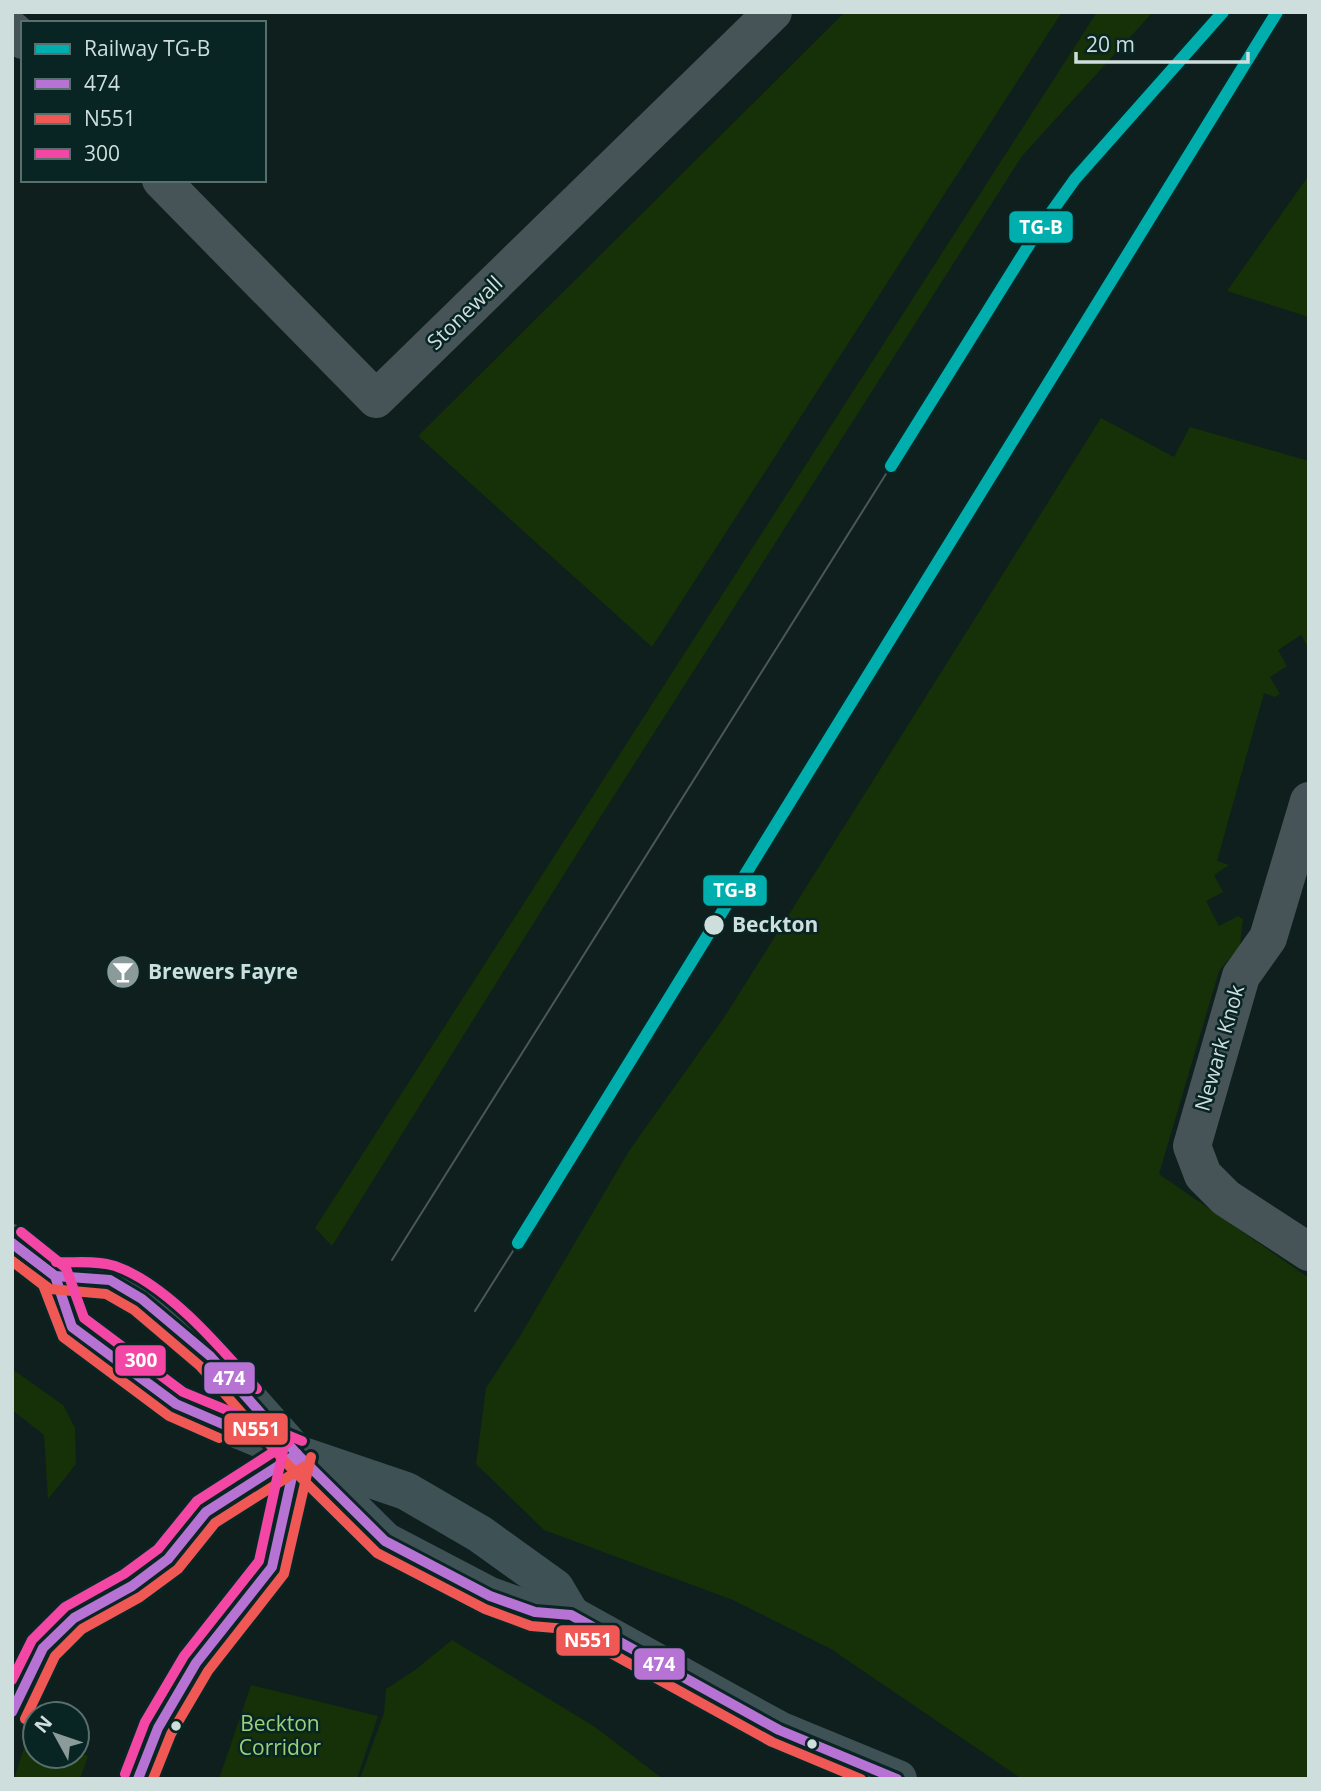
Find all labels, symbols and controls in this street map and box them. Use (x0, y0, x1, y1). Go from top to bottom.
legend (21, 21, 266, 182)
scale bar (1076, 21, 1248, 65)
text: 20 m (1086, 30, 1135, 58)
text: Railway TG-B (84, 34, 210, 62)
text: 474 (84, 69, 120, 97)
text: N551 (84, 104, 136, 132)
text: 300 (84, 139, 120, 167)
line badge: TG-B (1008, 210, 1074, 244)
text: TG-B (1019, 214, 1063, 240)
street label: Stonewall (420, 269, 508, 355)
line badge: TG-B (702, 874, 768, 907)
text: TG-B (713, 877, 757, 903)
place label: Beckton (732, 910, 818, 938)
marker: Beckton (702, 913, 726, 937)
bar icon: Brewers Fayre (104, 953, 142, 991)
place label: Brewers Fayre (148, 957, 298, 985)
street label: Newark Knok (1188, 981, 1250, 1114)
line badge: 300 (114, 1344, 167, 1377)
text: 300 (125, 1347, 157, 1373)
line badge: 474 (203, 1361, 256, 1395)
text: 474 (213, 1365, 245, 1391)
line badge: N551 (223, 1412, 289, 1446)
text: N551 (232, 1416, 280, 1442)
line badge: N551 (555, 1624, 621, 1657)
text: N551 (564, 1627, 612, 1653)
line badge: 474 (633, 1647, 686, 1681)
text: 474 (643, 1651, 675, 1677)
north arrow (21, 1700, 91, 1770)
park label: Beckton Corridor (239, 1709, 322, 1761)
text: N (28, 1710, 58, 1738)
unlabelled marker (169, 1719, 183, 1733)
unlabelled marker (805, 1737, 819, 1751)

